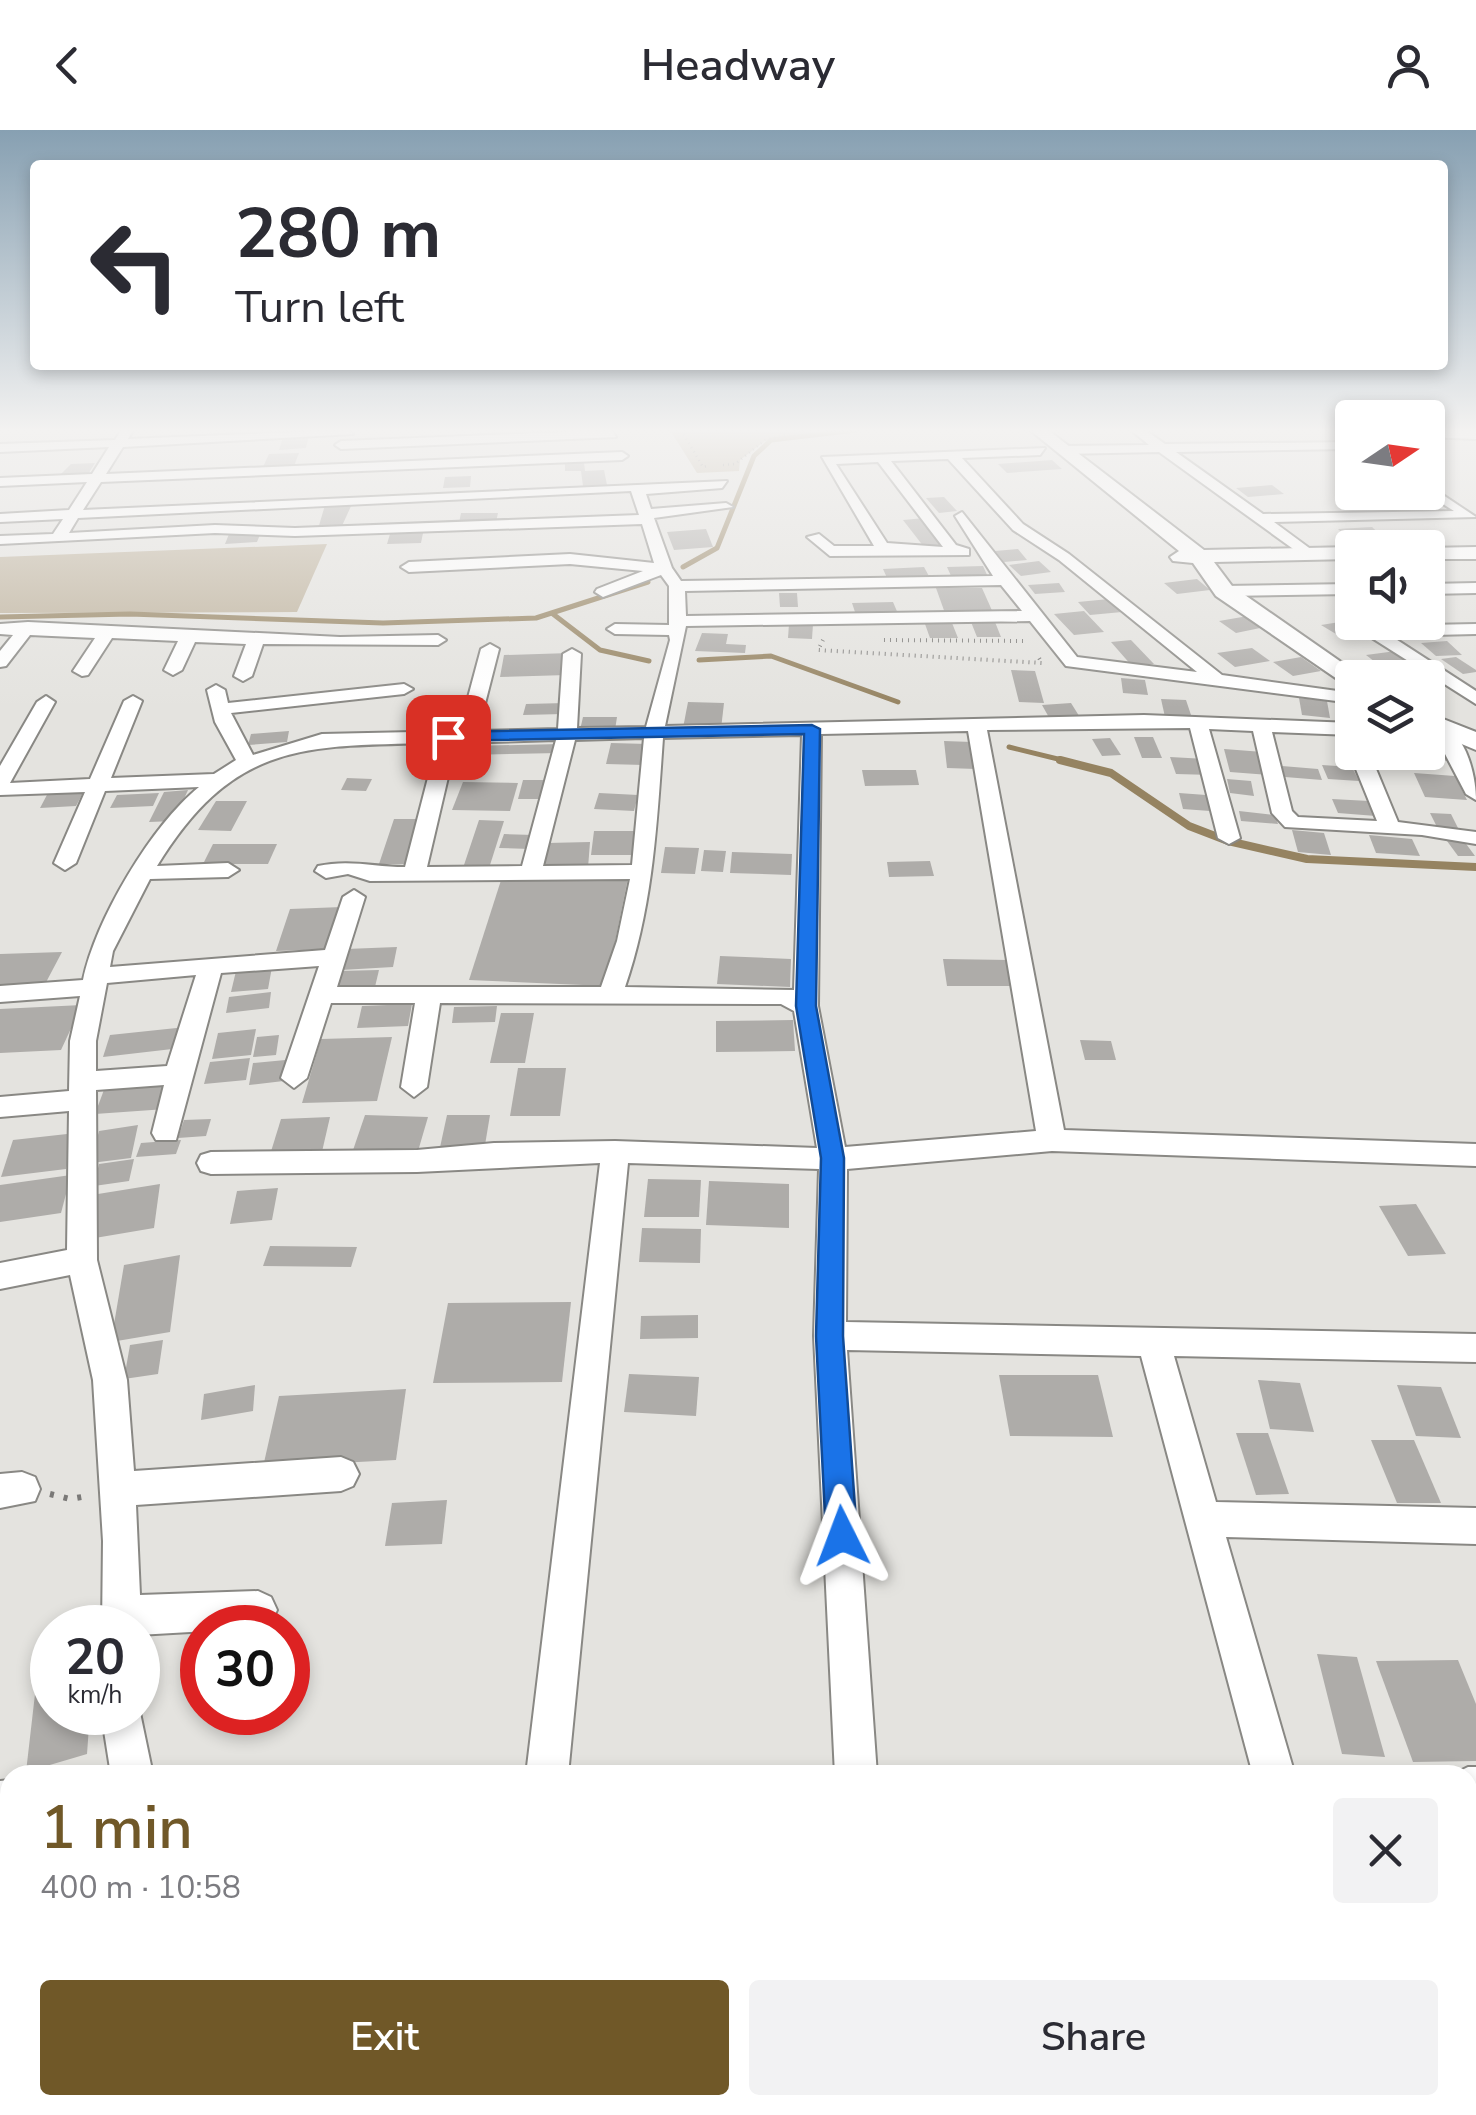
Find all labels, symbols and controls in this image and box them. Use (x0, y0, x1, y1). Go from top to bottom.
text: Headway (641, 35, 835, 96)
icon: back (40, 38, 95, 93)
icon: person (1381, 38, 1436, 93)
text: 280 m (235, 186, 441, 282)
icon: left (70, 200, 200, 330)
text: Turn left (235, 277, 404, 338)
north arrow (1335, 400, 1445, 510)
map controls (1335, 400, 1445, 770)
button: sound (1335, 530, 1445, 640)
button: layers (1335, 660, 1445, 770)
pin (406, 695, 491, 780)
icon: arrive (421, 710, 476, 765)
position arrow (790, 1484, 894, 1588)
speed limit sign: 30 (180, 1605, 310, 1735)
text: 20 (65, 1623, 125, 1692)
text: km/h (67, 1678, 123, 1712)
text: 1 min (40, 1787, 193, 1869)
button: close (1333, 1798, 1438, 1903)
text: 400 m · 10:58 (40, 1866, 241, 1909)
button: Exit (40, 1980, 729, 2095)
button: Share (749, 1980, 1438, 2095)

